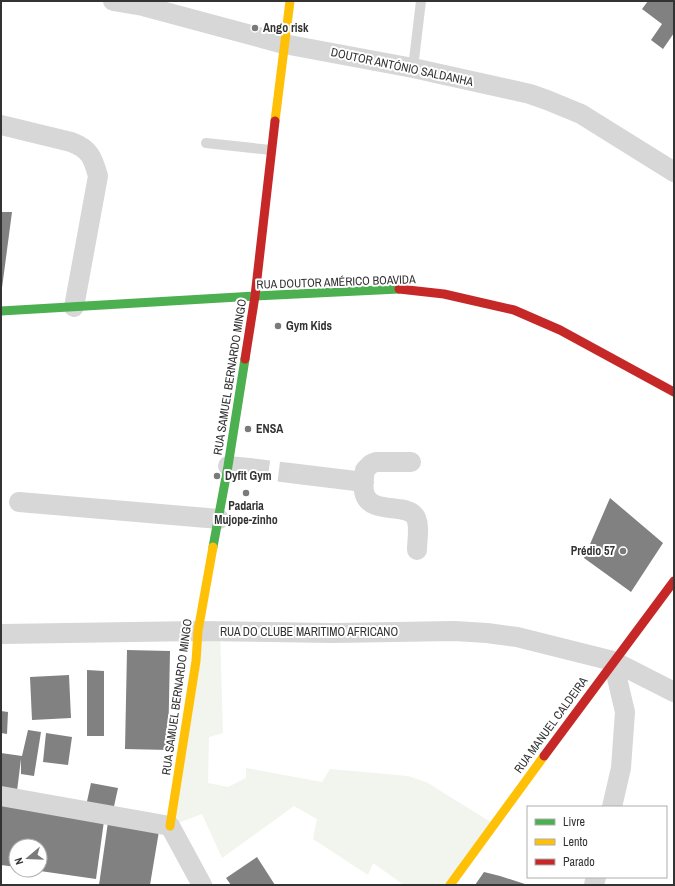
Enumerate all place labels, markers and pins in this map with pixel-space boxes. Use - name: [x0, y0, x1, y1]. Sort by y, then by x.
- place label: Ango risk: [263, 20, 309, 36]
- marker: Ango risk: [250, 23, 260, 33]
- place label: Gym Kids: [286, 318, 332, 334]
- marker: Gym Kids: [273, 321, 283, 331]
- place label: ENSA: [256, 421, 284, 437]
- marker: ENSA: [243, 424, 253, 434]
- place label: Dyfit Gym: [225, 468, 272, 484]
- marker: Dyfit Gym: [212, 471, 222, 481]
- marker: Padaria Mujope-zinho: [241, 488, 251, 498]
- place label: Padaria Mujope-zinho: [214, 498, 278, 528]
- place label: Prédio 57: [571, 543, 616, 559]
- marker: Prédio 57: [618, 546, 628, 556]

